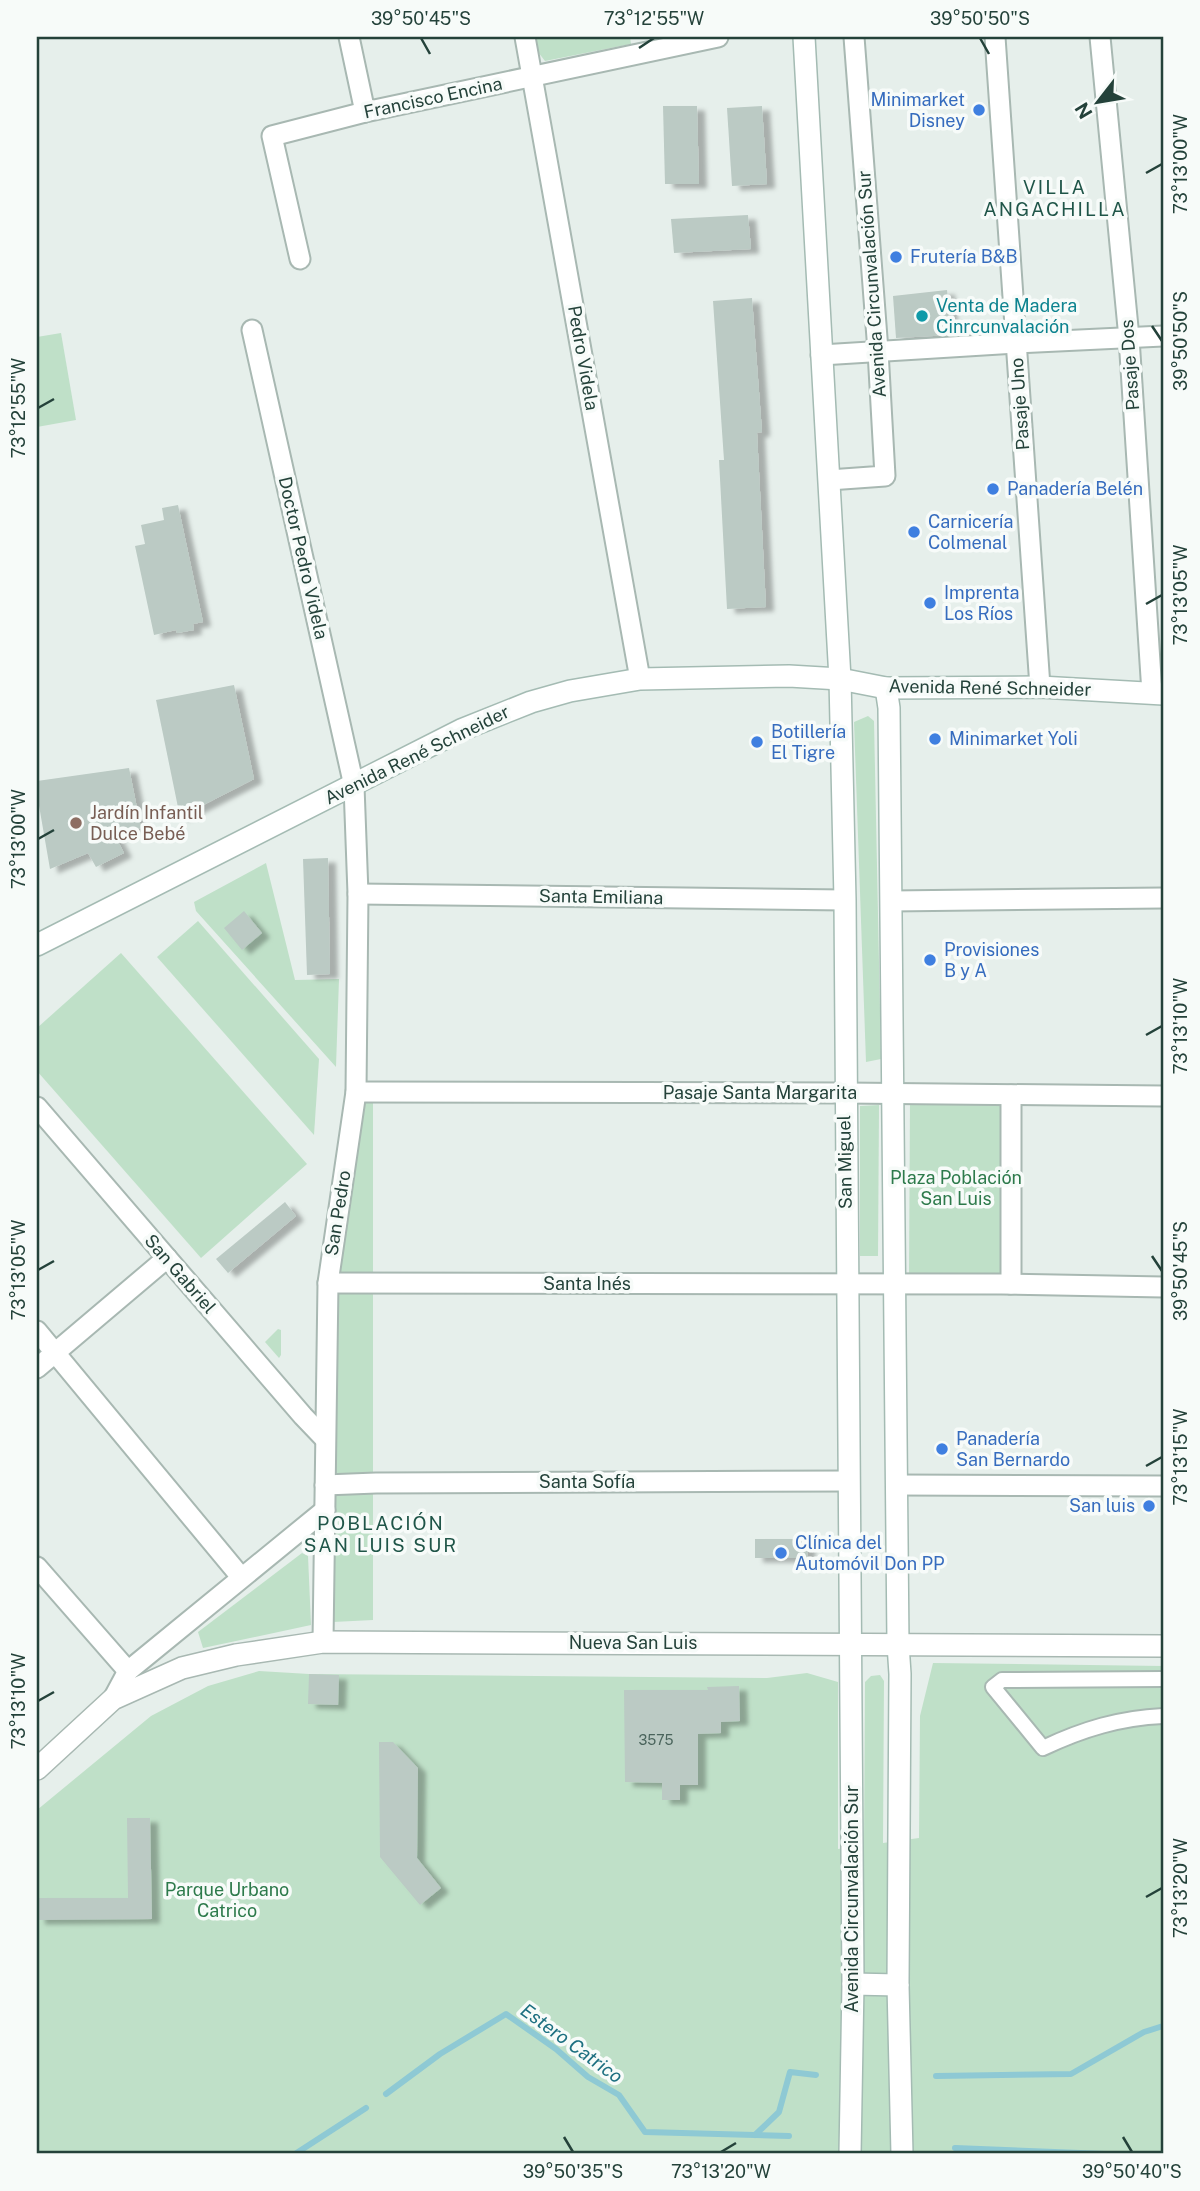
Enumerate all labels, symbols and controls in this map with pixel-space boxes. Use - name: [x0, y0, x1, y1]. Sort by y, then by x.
- text: 39°50'45"S: [371, 8, 471, 29]
- text: 73°12'55"W: [604, 8, 704, 29]
- text: 39°50'50"S: [930, 8, 1030, 29]
- north arrow: [1064, 66, 1134, 136]
- street label: Francisco Encina: [362, 73, 504, 122]
- place label: Minimarket Disney: [871, 89, 965, 131]
- text: N: [1070, 99, 1097, 123]
- marker: Minimarket Disney: [971, 102, 987, 118]
- text: 73°13'00"W: [1170, 114, 1191, 214]
- street label: Avenida Circunvalación Sur: [853, 170, 890, 398]
- district label: VILLA ANGACHILLA: [983, 176, 1127, 220]
- place label: Frutería B&B: [910, 246, 1018, 267]
- marker: Frutería B&B: [888, 249, 904, 265]
- text: 39°50'50"S: [1170, 291, 1191, 391]
- place label: Venta de Madera Cinrcunvalación: [936, 295, 1077, 337]
- street label: Pedro Videla: [564, 304, 603, 412]
- marker: Venta de Madera Cinrcunvalación: [914, 308, 930, 324]
- street label: Pasaje Dos: [1116, 319, 1143, 411]
- street label: Pasaje Uno: [1006, 357, 1033, 451]
- text: 73°12'55"W: [8, 358, 29, 458]
- street label: Doctor Pedro Videla: [275, 474, 332, 641]
- place label: Panadería Belén: [1007, 478, 1143, 499]
- marker: Panadería Belén: [985, 481, 1001, 497]
- place label: Carnicería Colmenal: [928, 511, 1013, 553]
- marker: Carnicería Colmenal: [906, 524, 922, 540]
- text: 73°13'05"W: [1170, 545, 1191, 645]
- place label: Imprenta Los Ríos: [944, 582, 1019, 624]
- marker: Imprenta Los Ríos: [922, 595, 938, 611]
- street label: Avenida René Schneider: [888, 675, 1092, 700]
- street label: Avenida René Schneider: [321, 701, 512, 808]
- place label: Botillería El Tigre: [771, 721, 846, 763]
- place label: Minimarket Yoli: [949, 728, 1078, 749]
- marker: Minimarket Yoli: [927, 731, 943, 747]
- marker: Botillería El Tigre: [749, 734, 765, 750]
- text: 73°13'00"W: [8, 789, 29, 889]
- place label: Jardín Infantil Dulce Bebé: [90, 802, 203, 844]
- marker: Jardín Infantil Dulce Bebé: [68, 815, 84, 831]
- street label: Santa Emiliana: [539, 885, 663, 908]
- place label: Provisiones B y A: [944, 939, 1039, 981]
- marker: Provisiones B y A: [922, 952, 938, 968]
- text: 73°13'10"W: [1170, 978, 1191, 1074]
- street label: Pasaje Santa Margarita: [663, 1082, 857, 1103]
- street label: San Miguel: [833, 1115, 856, 1209]
- park label: Plaza Población San Luis: [890, 1167, 1022, 1209]
- street label: San Pedro: [320, 1169, 355, 1257]
- text: 73°13'05"W: [8, 1220, 29, 1320]
- text: 39°50'45"S: [1170, 1221, 1191, 1321]
- street label: San Gabriel: [140, 1230, 220, 1317]
- street label: Santa Inés: [543, 1273, 631, 1294]
- text: 73°13'15"W: [1170, 1409, 1191, 1505]
- place label: Panadería San Bernardo: [956, 1428, 1070, 1470]
- marker: Panadería San Bernardo: [934, 1441, 950, 1457]
- street label: Santa Sofía: [539, 1471, 635, 1492]
- place label: San luis: [1069, 1495, 1135, 1516]
- marker: San luis: [1141, 1498, 1157, 1514]
- district label: POBLACIÓN SAN LUIS SUR: [304, 1512, 458, 1556]
- place label: Clínica del Automóvil Don PP: [795, 1532, 944, 1574]
- marker: Clínica del Automóvil Don PP: [773, 1545, 789, 1561]
- street label: Nueva San Luis: [569, 1632, 697, 1653]
- text: 73°13'10"W: [8, 1653, 29, 1749]
- house number: 3575: [638, 1732, 674, 1748]
- street label: Avenida Circunvalación Sur: [841, 1785, 862, 2013]
- text: 73°13'20"W: [1170, 1838, 1191, 1938]
- park label: Parque Urbano Catrico: [165, 1879, 289, 1921]
- water label: Estero Catrico: [517, 1999, 627, 2087]
- text: 39°50'35"S: [523, 2161, 623, 2182]
- text: 73°13'20"W: [671, 2161, 771, 2182]
- text: 39°50'40"S: [1082, 2161, 1182, 2182]

